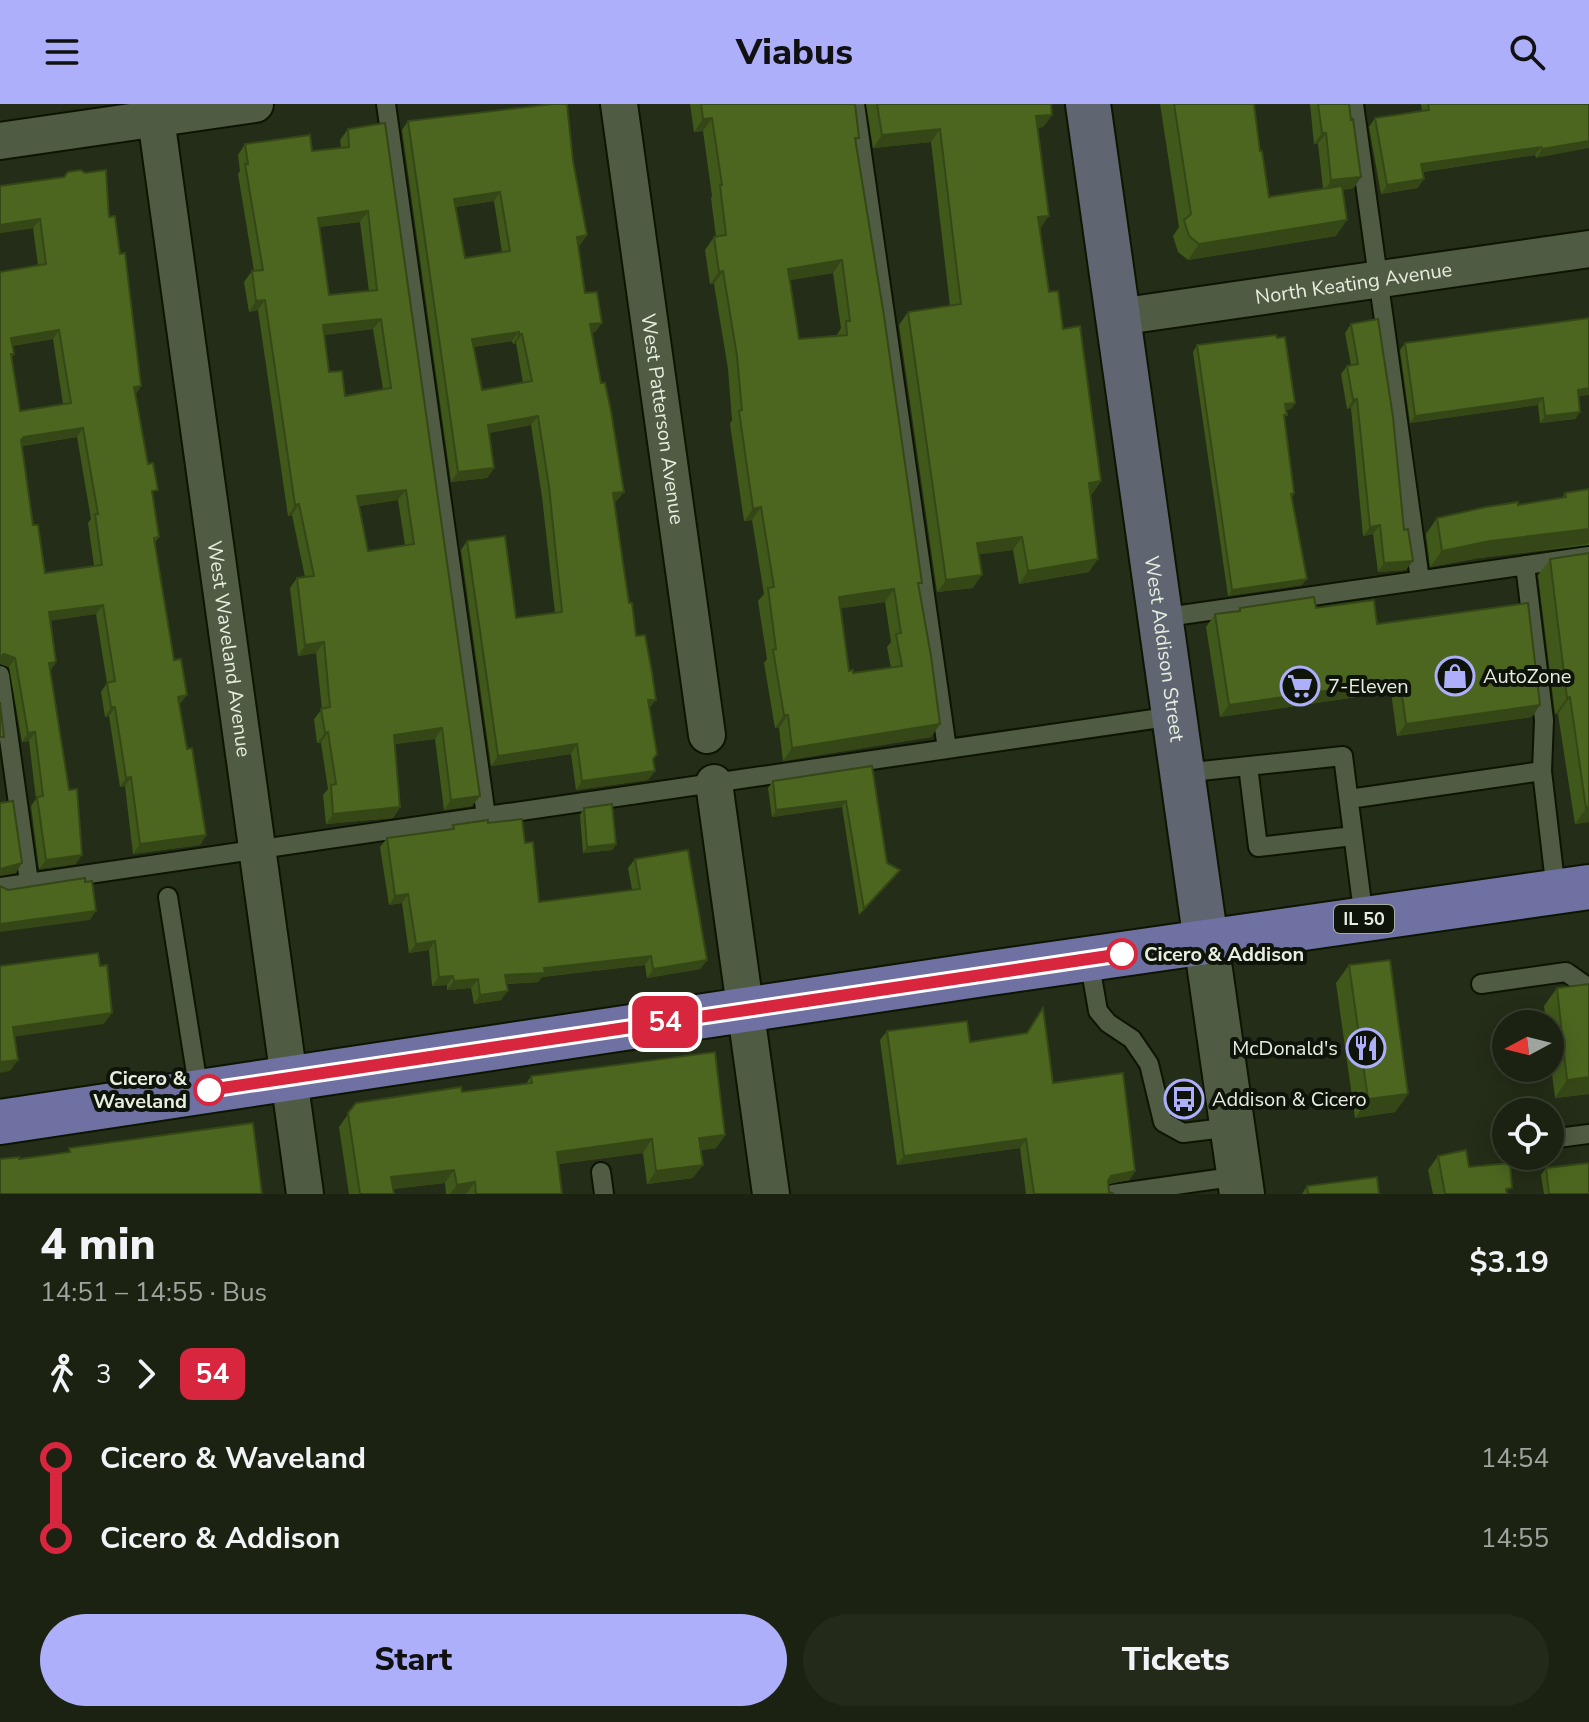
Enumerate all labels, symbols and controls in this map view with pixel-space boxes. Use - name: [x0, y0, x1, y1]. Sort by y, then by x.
- text: Viabus: [736, 28, 853, 77]
- icon: menu: [40, 30, 84, 74]
- icon: search: [1505, 30, 1549, 74]
- street label: North Keating Avenue: [1253, 256, 1454, 311]
- street label: West Patterson Avenue: [634, 312, 690, 526]
- street label: West Waveland Avenue: [201, 539, 257, 759]
- street label: West Addison Street: [1138, 554, 1191, 744]
- shop icon: AutoZone: [1434, 655, 1476, 697]
- place label: AutoZone: [1483, 663, 1571, 690]
- supermarket icon: 7-Eleven: [1279, 665, 1321, 707]
- place label: 7-Eleven: [1328, 673, 1409, 700]
- road number: IL 50: [1334, 905, 1394, 933]
- marker: Cicero & Addison: [1107, 939, 1137, 969]
- place label: Cicero & Addison: [1144, 941, 1304, 968]
- line badge: 54: [629, 996, 701, 1048]
- text: 54: [648, 1003, 682, 1041]
- north arrow: [1492, 1010, 1564, 1082]
- map controls: [1492, 1010, 1564, 1170]
- restaurant icon: McDonald's: [1345, 1027, 1387, 1069]
- place label: McDonald's: [1232, 1035, 1338, 1062]
- place label: Cicero & Waveland: [93, 1065, 187, 1115]
- marker: Cicero & Waveland: [194, 1075, 224, 1105]
- bus stop icon: Addison & Cicero: [1163, 1078, 1205, 1120]
- place label: Addison & Cicero: [1212, 1086, 1367, 1113]
- button: locate: [1492, 1098, 1564, 1170]
- text: 4 min: [40, 1215, 156, 1275]
- text: $3.19: [1470, 1242, 1549, 1283]
- text: 14:51 – 14:55 · Bus: [40, 1275, 267, 1310]
- icon: walk: [40, 1352, 84, 1396]
- icon: forward: [124, 1352, 168, 1396]
- text: 54: [196, 1355, 229, 1393]
- text: 3: [96, 1357, 112, 1392]
- text: Cicero & Waveland: [100, 1438, 366, 1479]
- text: 14:54: [1481, 1441, 1549, 1476]
- text: Cicero & Addison: [100, 1518, 340, 1559]
- text: 14:55: [1481, 1521, 1549, 1556]
- button: Start: [40, 1614, 787, 1706]
- button: Tickets: [803, 1614, 1549, 1706]

